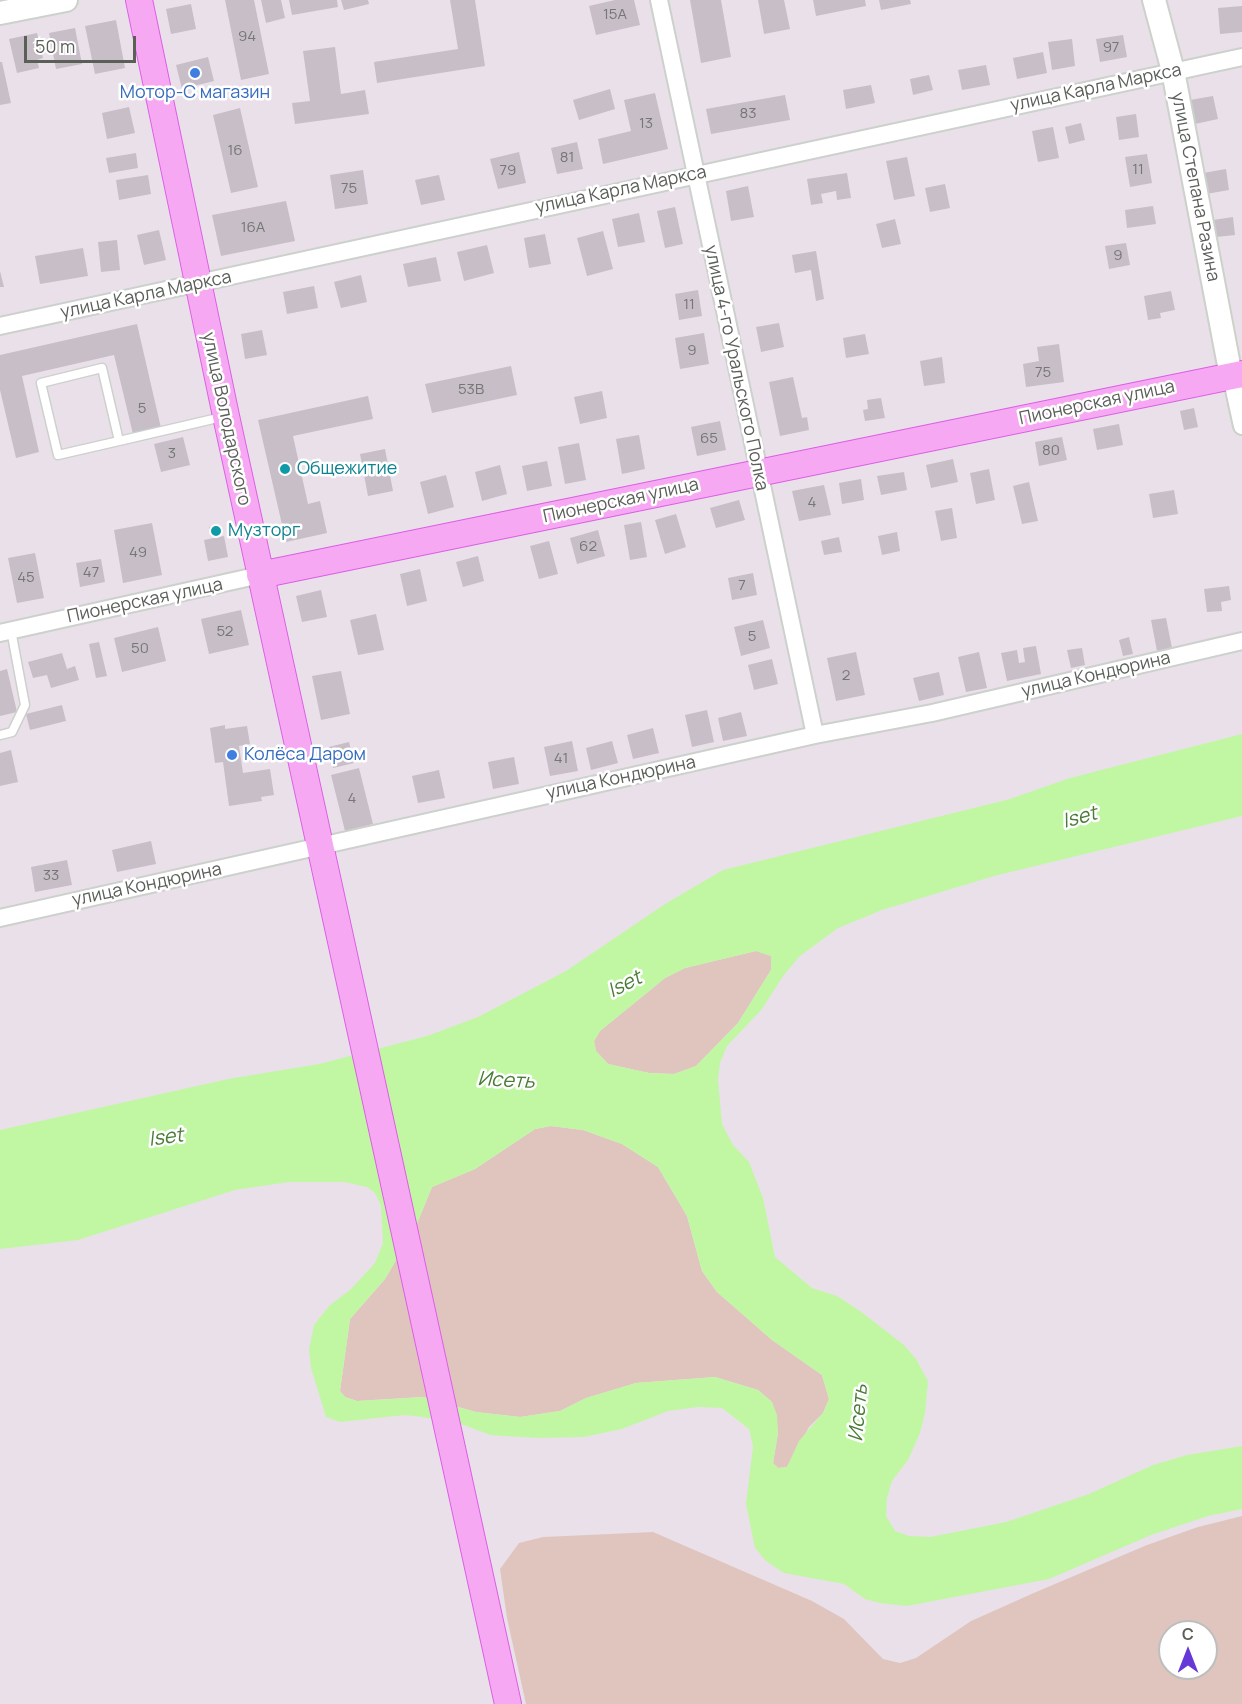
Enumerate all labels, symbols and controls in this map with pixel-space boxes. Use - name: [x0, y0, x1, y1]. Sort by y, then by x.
- house number: 15А: [603, 6, 627, 24]
- scale bar: [27, 24, 140, 62]
- house number: 94: [238, 28, 256, 46]
- text: 50 m: [35, 34, 75, 58]
- house number: 97: [1103, 39, 1119, 57]
- street label: улица Карла Маркса: [1009, 59, 1183, 117]
- marker: Мотор-С магазин: [188, 66, 202, 80]
- place label: Мотор-С магазин: [120, 82, 270, 104]
- street label: улица Степана Разина: [1166, 91, 1224, 283]
- house number: 83: [739, 105, 757, 123]
- house number: 13: [639, 115, 653, 133]
- house number: 16: [227, 142, 243, 160]
- house number: 81: [560, 149, 574, 167]
- street label: улица Карла Маркса: [534, 161, 708, 219]
- house number: 11: [1132, 161, 1144, 179]
- house number: 79: [500, 162, 516, 180]
- house number: 75: [341, 180, 357, 198]
- house number: 16А: [241, 219, 265, 237]
- street label: улица 4-го Уральского Полка: [699, 243, 773, 493]
- house number: 9: [1113, 247, 1123, 265]
- street label: улица Карла Маркса: [59, 266, 233, 324]
- house number: 11: [683, 296, 695, 314]
- street label: улица Володарского: [197, 330, 255, 508]
- house number: 9: [687, 342, 697, 360]
- house number: 75: [1035, 364, 1051, 382]
- street label: Пионерская улица: [1017, 376, 1177, 430]
- house number: 53В: [458, 381, 484, 399]
- house number: 5: [138, 400, 146, 418]
- house number: 65: [700, 430, 718, 448]
- house number: 80: [1042, 442, 1060, 460]
- house number: 3: [168, 445, 176, 463]
- place label: Общежитие: [297, 458, 397, 480]
- marker: Общежитие: [278, 462, 292, 476]
- street label: Пионерская улица: [541, 474, 701, 528]
- house number: 4: [808, 494, 816, 512]
- place label: Музторг: [228, 520, 300, 542]
- marker: Музторг: [209, 524, 223, 538]
- house number: 62: [579, 538, 597, 556]
- house number: 49: [129, 544, 147, 562]
- house number: 47: [83, 564, 99, 582]
- house number: 45: [17, 569, 35, 587]
- street label: Пионерская улица: [65, 574, 225, 628]
- house number: 7: [738, 577, 746, 595]
- house number: 52: [217, 623, 233, 641]
- house number: 5: [748, 628, 756, 646]
- house number: 50: [131, 640, 149, 658]
- street label: улица Кондюрина: [1019, 647, 1173, 703]
- house number: 2: [842, 667, 850, 685]
- place label: Колёса Даром: [244, 744, 366, 766]
- marker: Колёса Даром: [225, 748, 239, 762]
- house number: 41: [554, 750, 568, 768]
- street label: улица Кондюрина: [544, 752, 698, 804]
- house number: 4: [348, 790, 356, 808]
- water label: Iset: [1060, 802, 1100, 834]
- street label: улица Кондюрина: [70, 859, 224, 911]
- house number: 33: [43, 867, 59, 885]
- water label: Iset: [604, 966, 646, 1004]
- water label: Исеть: [477, 1068, 535, 1094]
- water label: Iset: [147, 1124, 185, 1152]
- water label: Исеть: [845, 1383, 873, 1443]
- north arrow: [1158, 1620, 1218, 1680]
- text: С: [1182, 1623, 1194, 1645]

